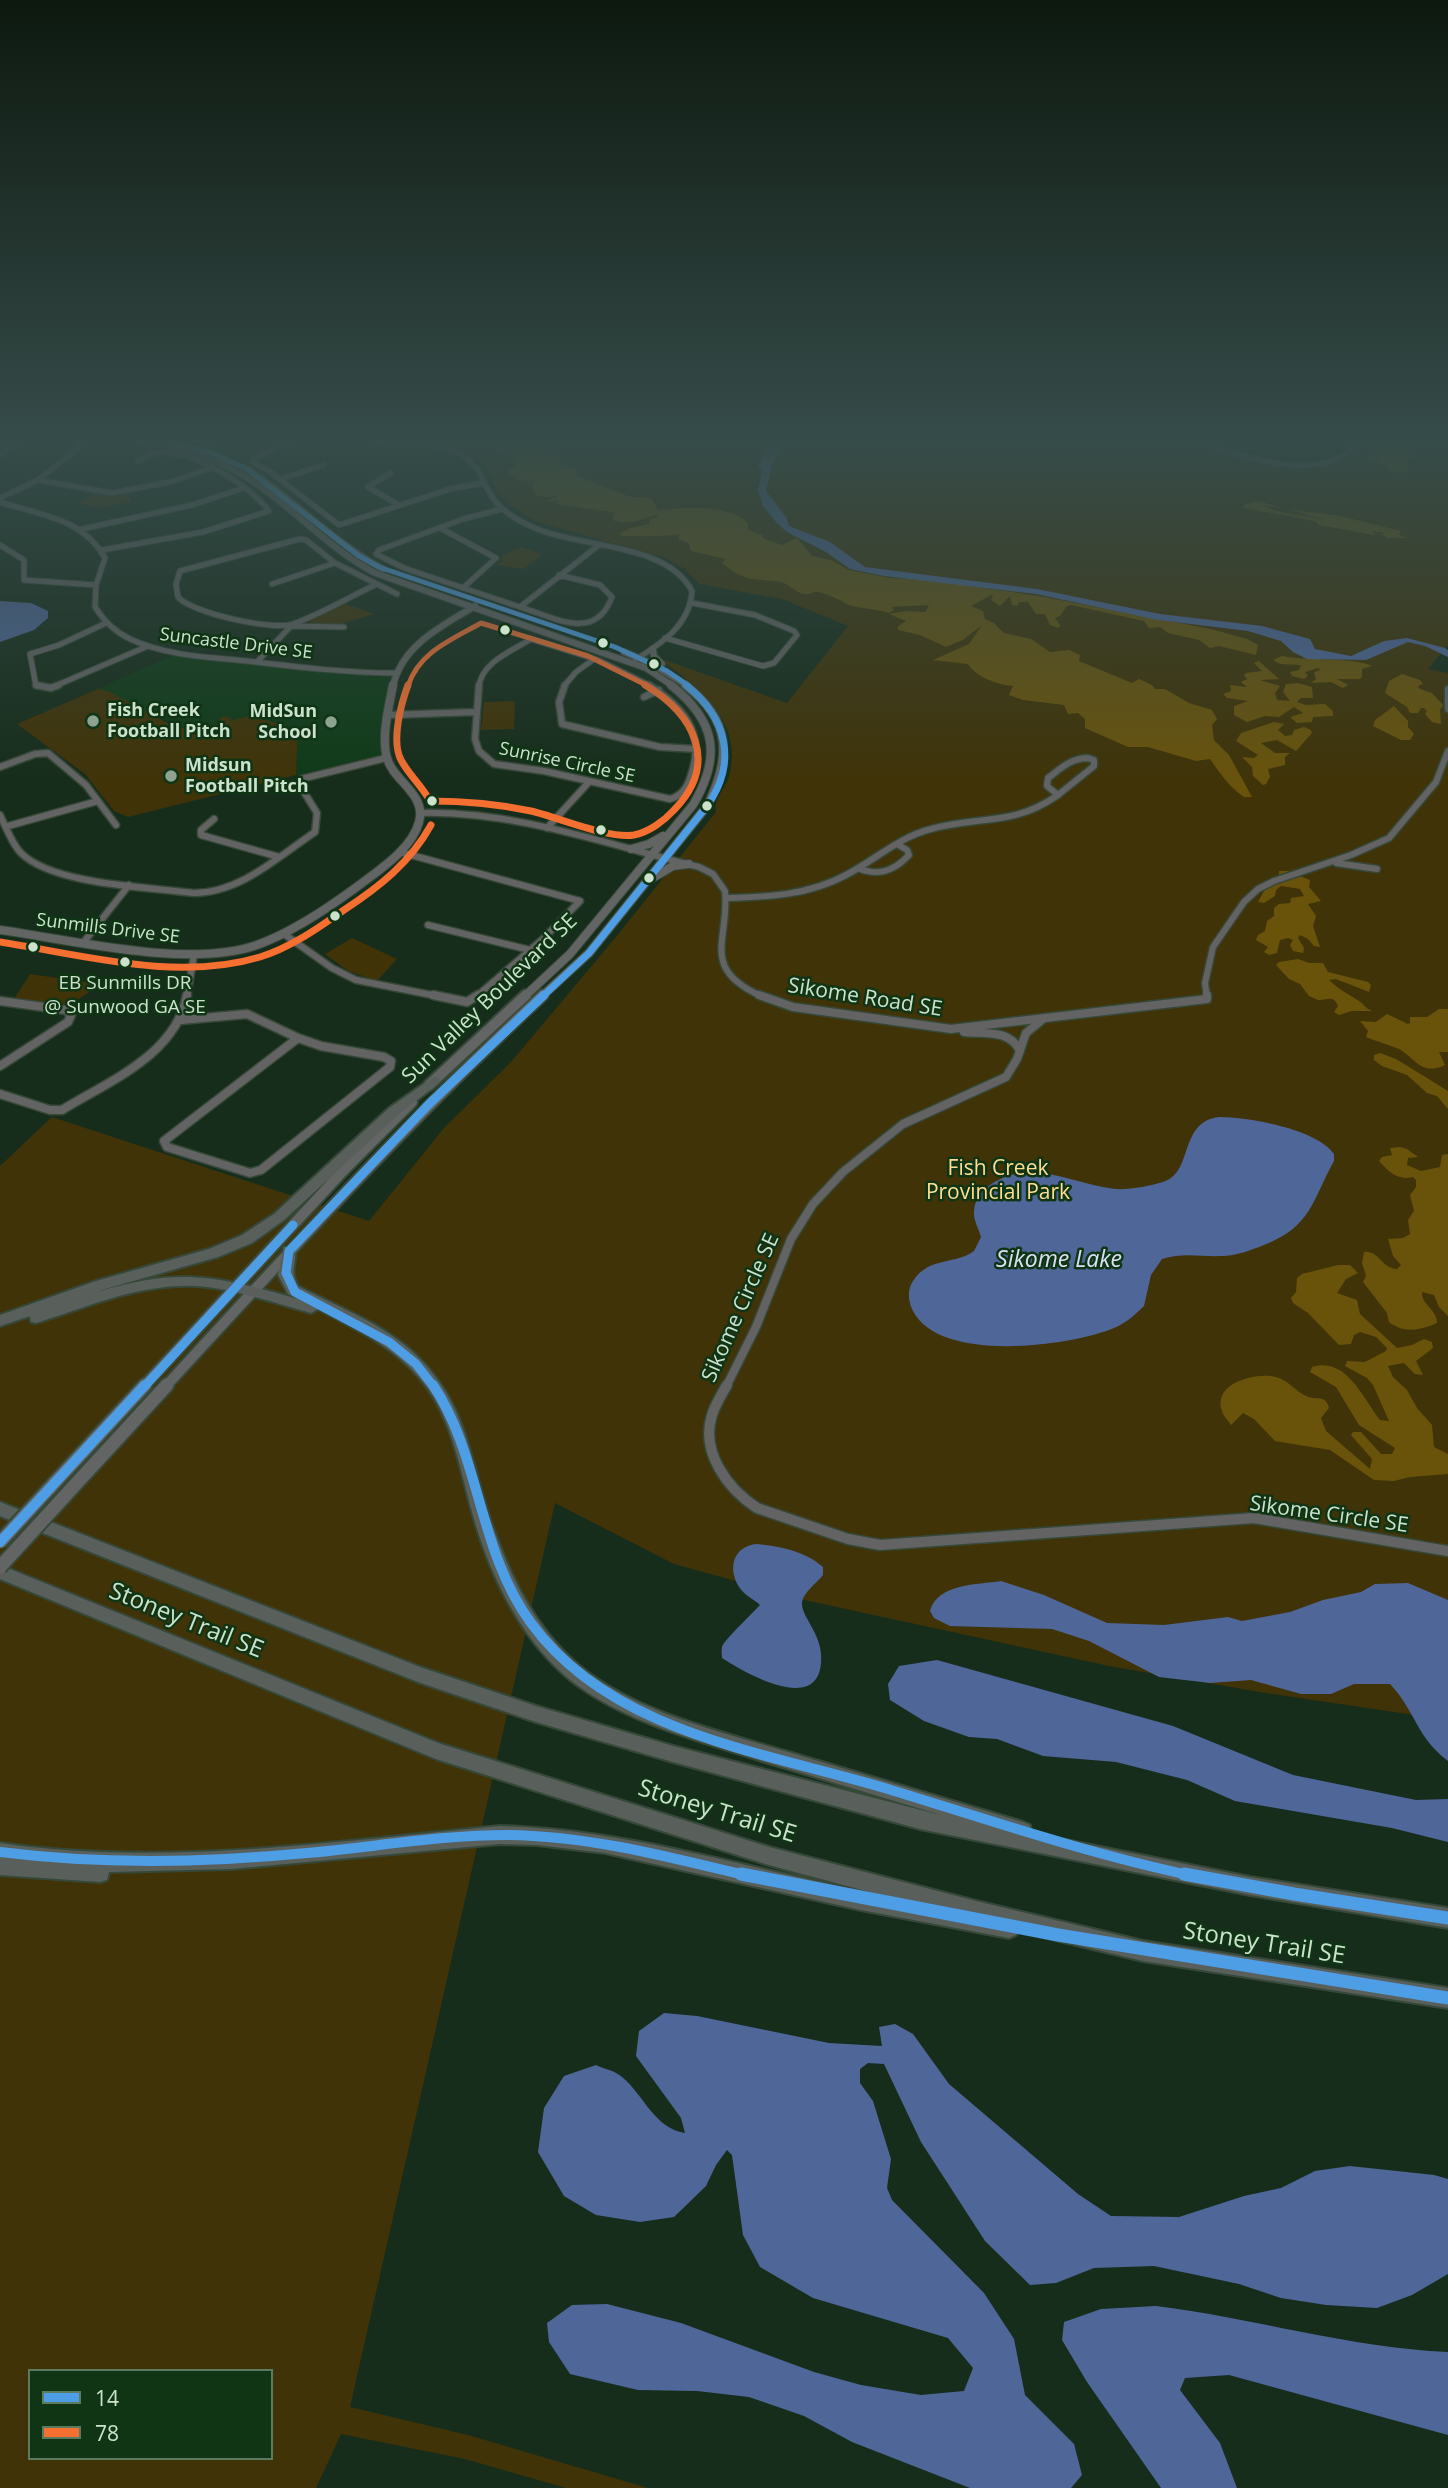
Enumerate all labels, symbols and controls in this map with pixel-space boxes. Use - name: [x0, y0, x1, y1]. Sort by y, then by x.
- unlabelled marker: [498, 623, 512, 637]
- street label: Suncastle Drive SE: [159, 624, 313, 664]
- unlabelled marker: [596, 636, 610, 650]
- unlabelled marker: [647, 657, 661, 671]
- place label: Fish Creek Football Pitch: [107, 700, 231, 742]
- place label: MidSun School: [250, 701, 317, 744]
- marker: Fish Creek Football Pitch: [85, 713, 101, 729]
- marker: MidSun School: [323, 714, 339, 730]
- street label: Sunrise Circle SE: [497, 738, 637, 788]
- place label: Midsun Football Pitch: [185, 755, 309, 798]
- marker: Midsun Football Pitch: [163, 768, 179, 784]
- unlabelled marker: [425, 794, 439, 808]
- unlabelled marker: [700, 799, 714, 813]
- unlabelled marker: [594, 823, 608, 837]
- unlabelled marker: [642, 871, 656, 885]
- street label: Sunmills Drive SE: [35, 909, 181, 949]
- unlabelled marker: [328, 909, 342, 923]
- street label: Sun Valley Boulevard SE: [397, 909, 583, 1089]
- unlabelled marker: [26, 940, 40, 954]
- marker: EB Sunmills DR @ Sunwood GA SE: [118, 955, 132, 969]
- place label: EB Sunmills DR @ Sunwood GA SE: [44, 973, 206, 1017]
- street label: Sikome Road SE: [786, 973, 944, 1023]
- park label: Fish Creek Provincial Park: [926, 1156, 1070, 1206]
- street label: Sikome Circle SE: [697, 1230, 785, 1386]
- water label: Sikome Lake: [996, 1246, 1122, 1274]
- street label: Sikome Circle SE: [1248, 1491, 1410, 1539]
- street label: Stoney Trail SE: [105, 1577, 267, 1665]
- street label: Stoney Trail SE: [634, 1774, 800, 1850]
- street label: Stoney Trail SE: [1181, 1917, 1347, 1971]
- legend: [28, 2369, 273, 2460]
- text: 14: [95, 2384, 119, 2412]
- text: 78: [95, 2419, 119, 2447]

